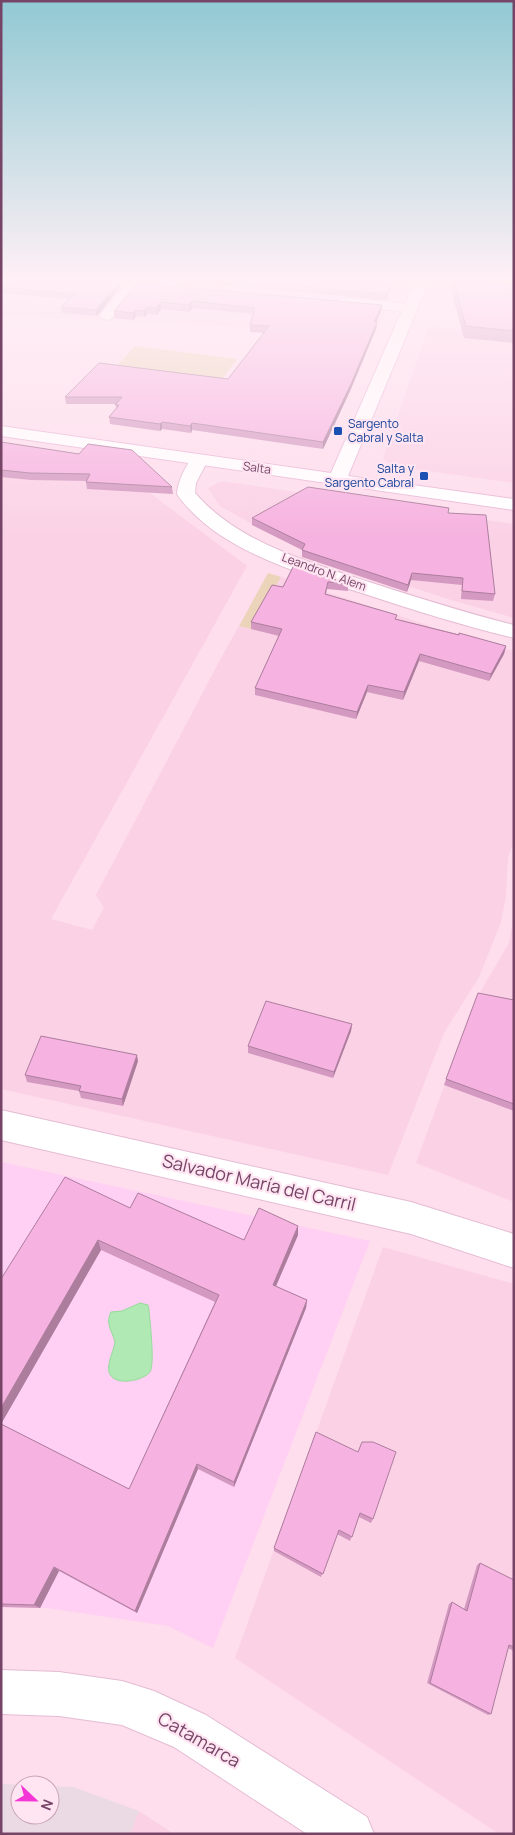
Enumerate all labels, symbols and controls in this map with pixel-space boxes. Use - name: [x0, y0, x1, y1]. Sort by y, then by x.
- place label: Sargento Cabral y Salta: [348, 415, 423, 446]
- marker: Sargento Cabral y Salta: [332, 425, 344, 437]
- street label: Salta: [242, 457, 272, 478]
- place label: Salta y Sargento Cabral: [325, 460, 415, 491]
- marker: Salta y Sargento Cabral: [418, 470, 430, 482]
- street label: Leandro N. Alem: [280, 548, 369, 595]
- street label: Salvador María del Carril: [160, 1148, 358, 1216]
- street label: Catamarca: [154, 1706, 245, 1772]
- north arrow: [10, 1775, 60, 1825]
- text: N: [37, 1797, 58, 1813]

